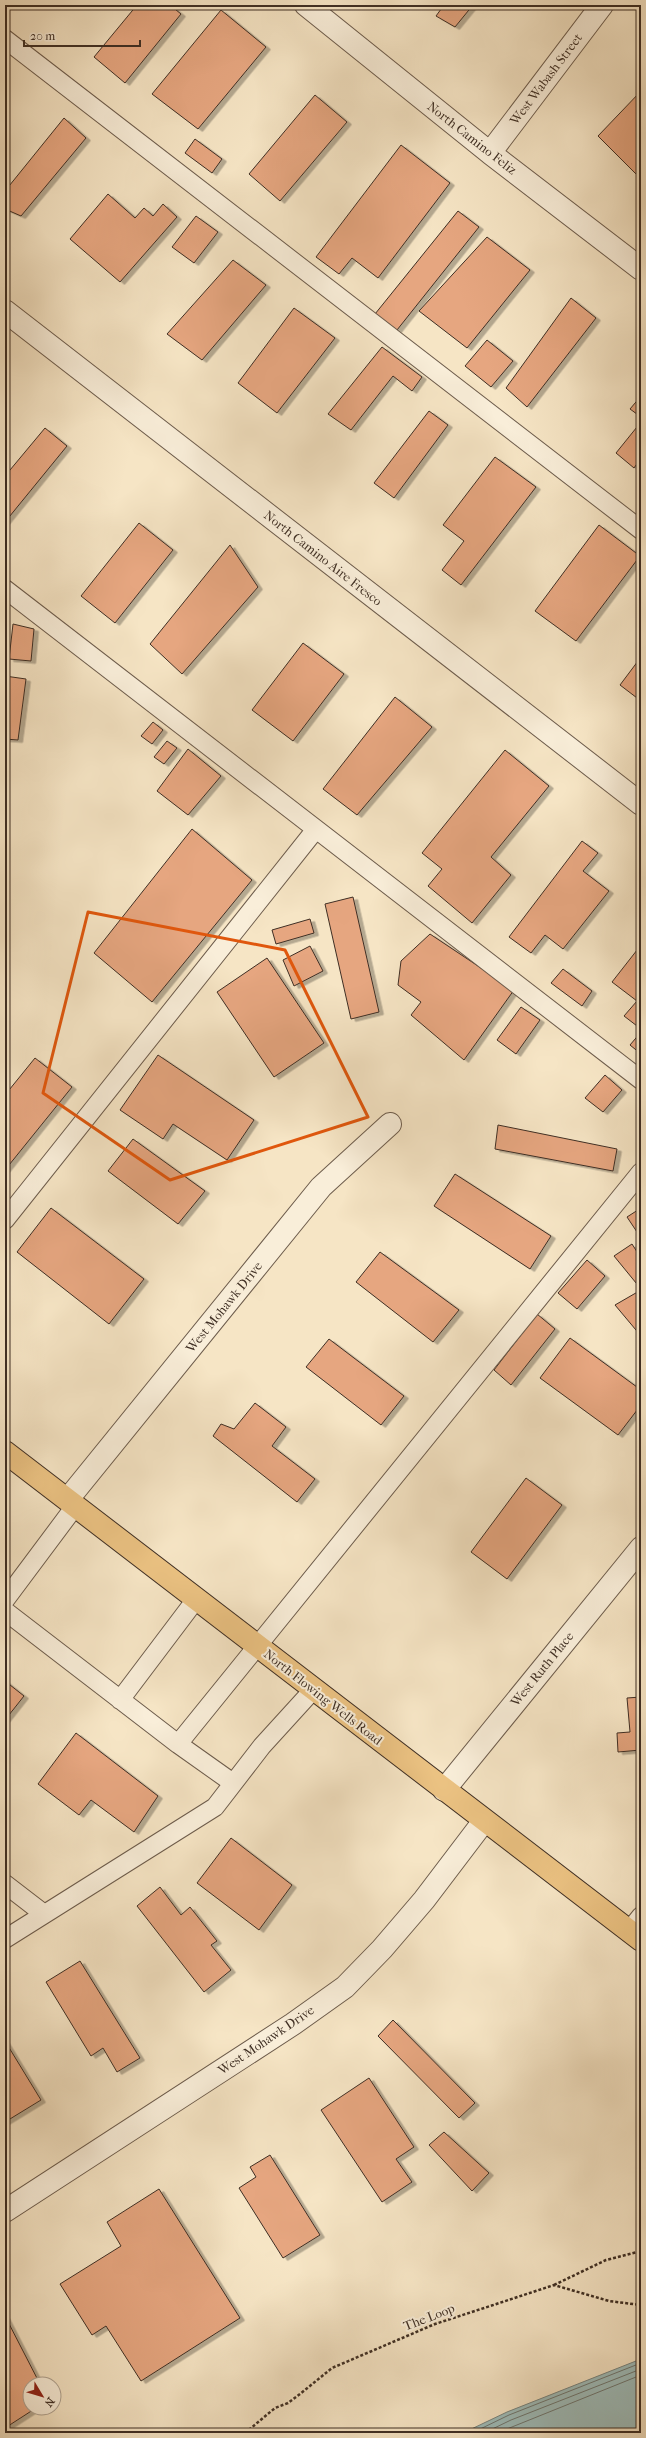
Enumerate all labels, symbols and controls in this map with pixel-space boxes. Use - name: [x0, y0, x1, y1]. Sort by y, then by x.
- scale bar: [24, 22, 140, 48]
- text: 20 m: [30, 29, 55, 43]
- street label: West Wabash Street: [506, 30, 585, 128]
- street label: North Camino Feliz: [424, 98, 520, 178]
- street label: North Camino Aire Fresco: [261, 507, 385, 609]
- street label: West Mohawk Drive: [182, 1258, 266, 1356]
- street label: West Ruth Place: [507, 1628, 577, 1710]
- street label: North Flowing Wells Road: [261, 1646, 386, 1748]
- street label: West Mohawk Drive: [214, 2002, 317, 2078]
- street label: The Loop: [401, 2300, 457, 2334]
- north arrow: [22, 2376, 62, 2416]
- text: N: [41, 2395, 57, 2410]

